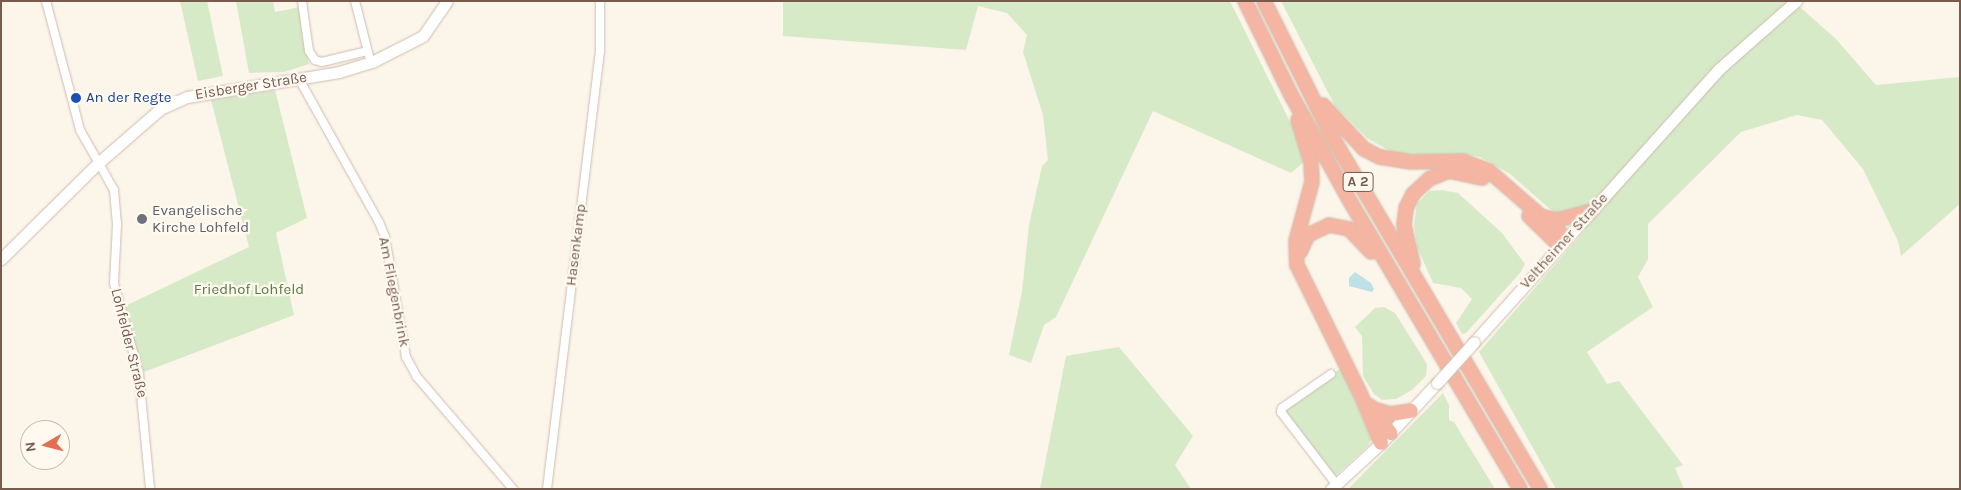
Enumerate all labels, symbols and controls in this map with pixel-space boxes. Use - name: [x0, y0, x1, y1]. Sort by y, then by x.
- street label: Eisberger Straße: [194, 68, 308, 104]
- place label: An der Regte: [86, 89, 172, 107]
- marker: An der Regte: [70, 92, 82, 104]
- road number: A 2: [1342, 170, 1374, 193]
- street label: Veltheimer Straße: [1516, 189, 1612, 293]
- place label: Evangelische Kirche Lohfeld: [152, 201, 249, 236]
- street label: Hasenkamp: [562, 203, 590, 287]
- marker: Evangelische Kirche Lohfeld: [136, 213, 148, 225]
- street label: Am Fliegenbrink: [374, 235, 414, 349]
- park label: Friedhof Lohfeld: [194, 281, 304, 299]
- street label: Lohfelder Straße: [107, 286, 151, 400]
- north arrow: [20, 420, 70, 470]
- text: N: [22, 441, 40, 453]

